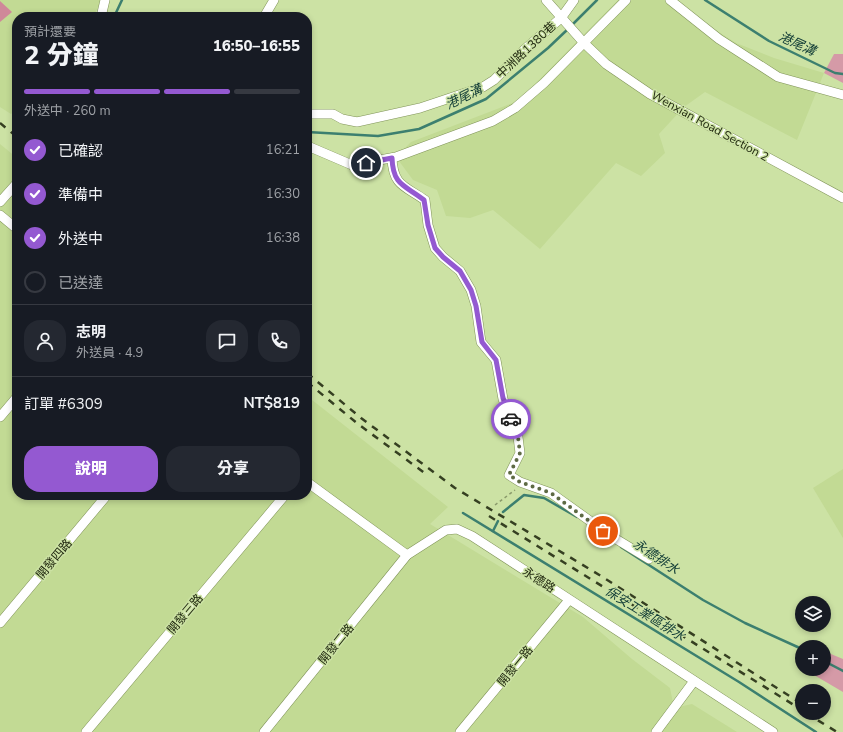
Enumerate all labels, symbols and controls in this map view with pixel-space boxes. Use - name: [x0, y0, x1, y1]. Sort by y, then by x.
- street label: 中洲路1380巷: [492, 18, 560, 82]
- text: 預計還要: [24, 23, 76, 41]
- water label: 港尾溝: [776, 28, 820, 61]
- text: 16:50–16:55: [213, 36, 300, 56]
- text: 2 分鐘: [24, 38, 99, 73]
- water label: 港尾溝: [443, 79, 487, 114]
- street label: Wenxian Road Section 2: [648, 87, 772, 165]
- text: 外送中 · 260 m: [24, 102, 111, 120]
- icon: check: [24, 139, 46, 161]
- text: 已確認: [58, 141, 103, 161]
- text: 16:21: [266, 141, 300, 159]
- pin: [349, 146, 383, 180]
- icon: home: [355, 152, 377, 174]
- icon: check: [24, 183, 46, 205]
- text: 準備中: [58, 185, 103, 205]
- text: 16:30: [266, 185, 300, 203]
- icon: check: [24, 227, 46, 249]
- text: 外送中: [58, 229, 103, 249]
- text: 16:38: [266, 229, 300, 247]
- text: 已送達: [58, 273, 103, 293]
- button: person: [24, 320, 66, 362]
- button: chat: [206, 320, 248, 362]
- button: phone: [258, 320, 300, 362]
- text: 志明: [76, 322, 106, 342]
- text: 外送員 · 4.9: [76, 344, 143, 362]
- text: NT$819: [243, 393, 300, 413]
- text: 訂單 #6309: [24, 394, 103, 414]
- courier: [491, 399, 531, 439]
- icon: car: [500, 408, 522, 430]
- button: 說明: [24, 446, 158, 492]
- button: 分享: [166, 446, 300, 492]
- pin: [586, 514, 620, 548]
- icon: bag: [592, 520, 614, 542]
- street label: 開發四路: [32, 535, 76, 583]
- water label: 永德排水: [629, 535, 683, 580]
- street label: 永德路: [520, 563, 558, 597]
- water label: 保安工業區排水: [602, 582, 689, 646]
- street label: 開發三路: [163, 590, 207, 638]
- map controls: [795, 596, 831, 720]
- button: layers: [795, 596, 831, 632]
- street label: 開發二路: [315, 620, 357, 668]
- button: +: [795, 640, 831, 676]
- street label: 開發一路: [494, 642, 536, 690]
- button: −: [795, 684, 831, 720]

